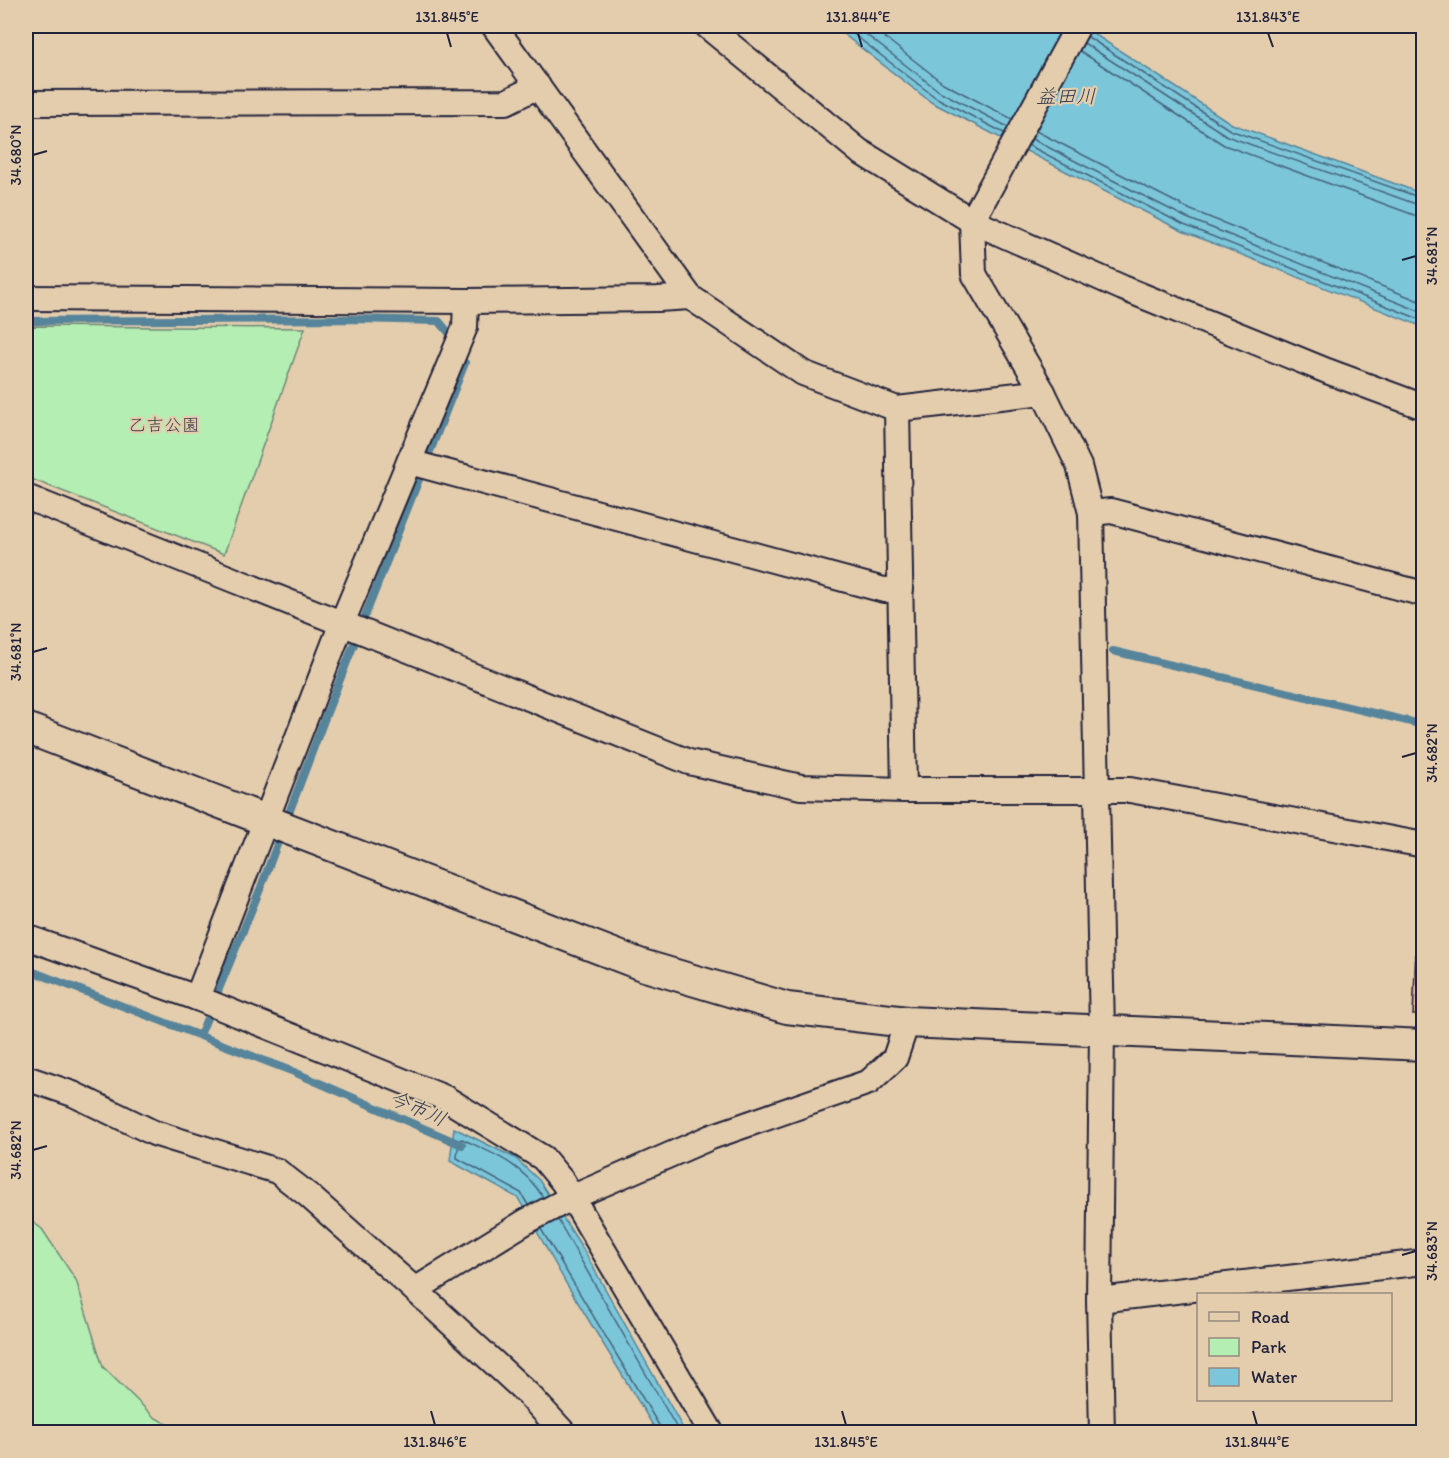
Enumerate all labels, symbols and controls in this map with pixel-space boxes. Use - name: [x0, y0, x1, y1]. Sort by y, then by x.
- text: 131.845°E: [415, 8, 479, 26]
- text: 131.844°E: [826, 8, 890, 26]
- text: 131.843°E: [1236, 8, 1300, 26]
- water label: 益田川: [1036, 84, 1096, 108]
- text: 34.680°N: [7, 125, 25, 185]
- text: 34.681°N: [1423, 227, 1441, 285]
- park label: 乙吉公園: [128, 414, 200, 436]
- text: 34.681°N: [7, 623, 25, 681]
- text: 34.682°N: [1423, 723, 1441, 783]
- water label: 今市川: [386, 1085, 450, 1131]
- text: 34.682°N: [7, 1120, 25, 1180]
- text: 34.683°N: [1423, 1221, 1441, 1281]
- legend: [1197, 1293, 1392, 1401]
- text: Road: [1251, 1306, 1290, 1328]
- text: Park: [1251, 1336, 1286, 1358]
- text: Water: [1251, 1366, 1297, 1388]
- text: 131.846°E: [403, 1433, 467, 1451]
- text: 131.845°E: [814, 1433, 878, 1451]
- text: 131.844°E: [1225, 1433, 1289, 1451]

